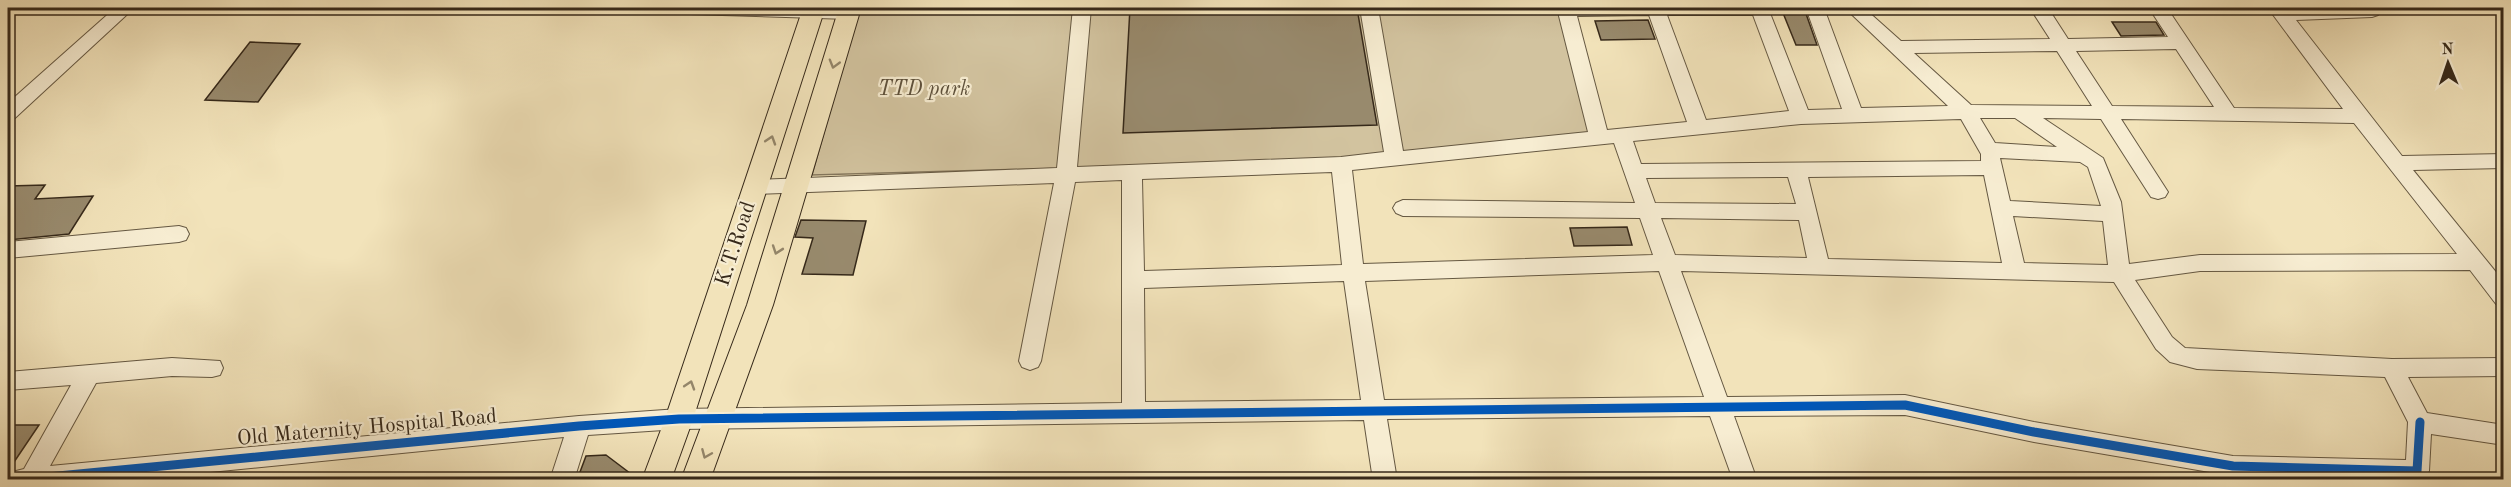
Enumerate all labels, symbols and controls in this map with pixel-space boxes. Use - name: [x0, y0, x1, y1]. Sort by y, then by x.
- north arrow: [2418, 33, 2478, 93]
- text: N: [2441, 42, 2455, 58]
- one-way arrow: [829, 58, 841, 69]
- park label: TTD park: [878, 79, 970, 100]
- one-way arrow: [763, 135, 776, 146]
- street label: K.T.Road: [712, 199, 760, 289]
- one-way arrow: [771, 244, 784, 255]
- one-way arrow: [683, 380, 695, 391]
- street label: Old Maternity Hospital Road: [236, 406, 498, 450]
- one-way arrow: [701, 448, 713, 459]

